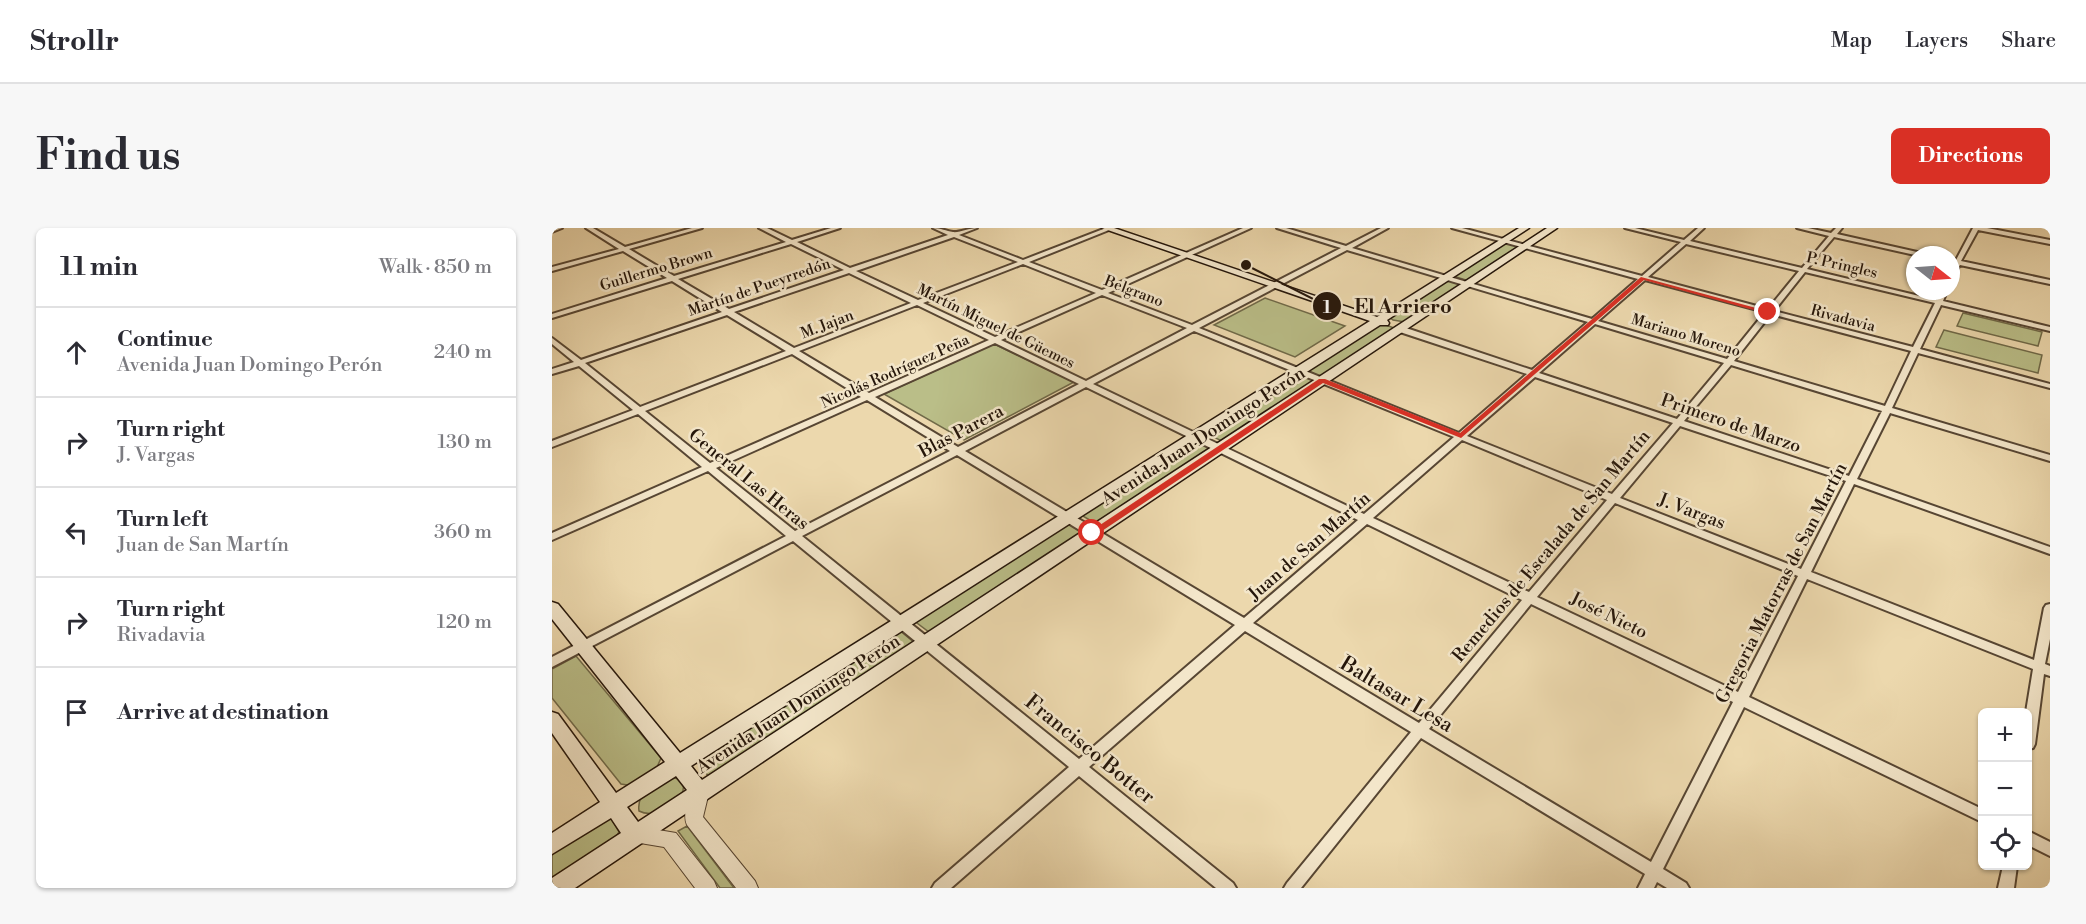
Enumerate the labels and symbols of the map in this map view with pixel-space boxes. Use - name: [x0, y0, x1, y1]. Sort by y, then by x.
- street label: Guillermo Brown: [598, 243, 715, 296]
- north arrow: [1906, 246, 1960, 300]
- street label: P. Pringles: [1804, 248, 1879, 283]
- street label: Martín de Pueyrredón: [685, 254, 833, 321]
- street label: Belgrano: [1101, 271, 1166, 311]
- street label: Martín Miguel de Güemes: [914, 280, 1078, 373]
- callout: El Arriero: [1312, 287, 1464, 325]
- text: El Arriero: [1354, 295, 1452, 320]
- text: 1: [1323, 296, 1332, 319]
- route end: [1754, 298, 1780, 324]
- street label: Rivadavia: [1808, 301, 1878, 336]
- street label: M. Jajan: [798, 306, 856, 343]
- street label: Mariano Moreno: [1629, 310, 1743, 361]
- street label: Nicolás Rodríguez Peña: [818, 330, 973, 413]
- street label: Avenida Juan Domingo Perón: [1096, 362, 1310, 512]
- street label: Primero de Marzo: [1658, 389, 1804, 458]
- street label: Blas Parera: [914, 399, 1008, 464]
- street label: General Las Heras: [684, 424, 814, 535]
- street label: Remedios de Escalada de San Martín: [1447, 425, 1656, 667]
- street label: Gregoria Matorras de San Martín: [1711, 459, 1853, 708]
- street label: Juan de San Martín: [1243, 487, 1375, 606]
- street label: J. Vargas: [1654, 488, 1729, 535]
- route start: [1078, 519, 1104, 545]
- street label: José Nieto: [1565, 586, 1651, 644]
- street label: Avenida Juan Domingo Perón: [691, 630, 905, 780]
- street label: Baltasar Lesa: [1334, 650, 1458, 739]
- street label: Francisco Botter: [1019, 689, 1160, 810]

